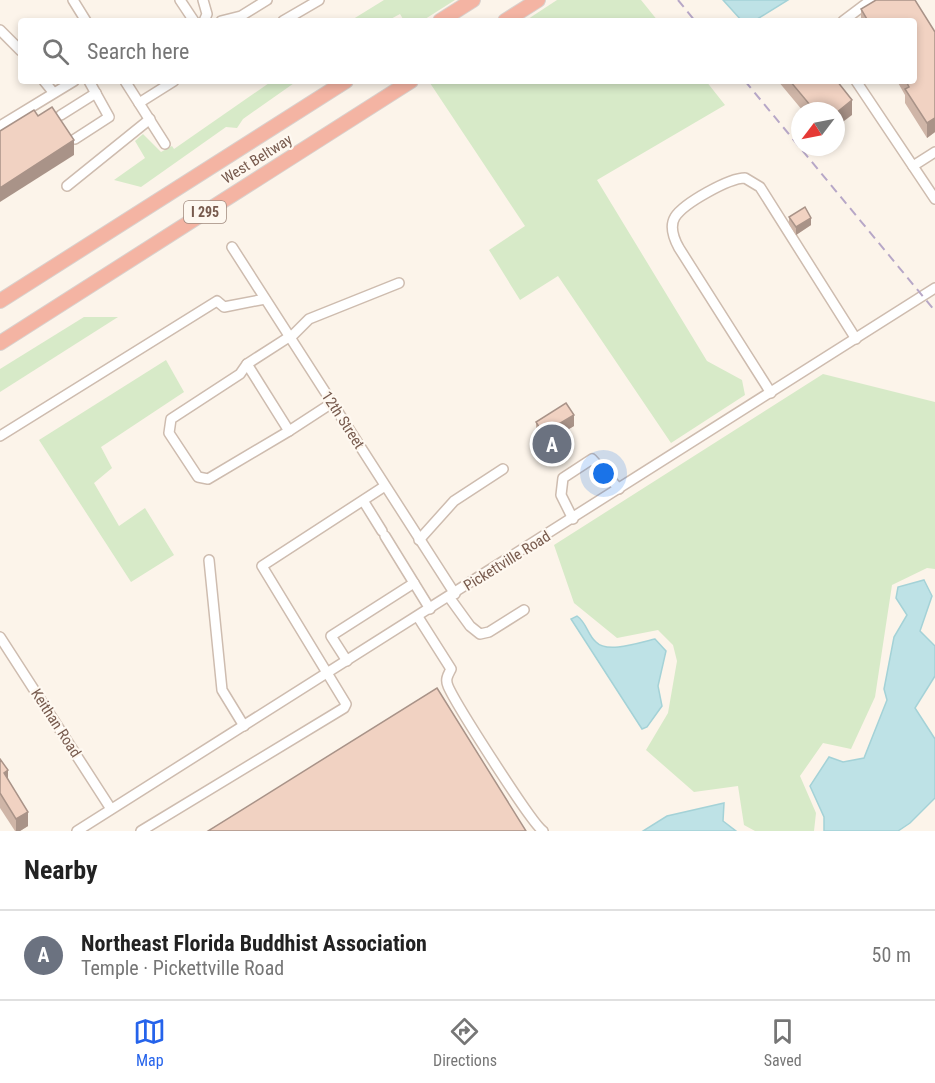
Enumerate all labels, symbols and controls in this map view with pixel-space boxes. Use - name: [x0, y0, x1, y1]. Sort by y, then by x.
- search box: [18, 18, 917, 84]
- icon: search: [39, 35, 72, 68]
- text: Search here: [87, 39, 189, 64]
- north arrow: [791, 102, 845, 156]
- street label: West Beltway: [219, 130, 295, 188]
- road number: I 295: [184, 201, 226, 223]
- street label: 12th Street: [318, 388, 368, 452]
- pin: A: [532, 422, 572, 466]
- your location: [589, 459, 618, 488]
- street label: Pickettville Road: [460, 527, 554, 595]
- street label: Keithan Road: [27, 685, 85, 761]
- text: Nearby: [24, 855, 98, 885]
- text: Northeast Florida Buddhist Association: [81, 931, 427, 956]
- text: A: [38, 943, 49, 967]
- text: 50 m: [872, 943, 911, 967]
- text: Temple · Pickettville Road: [81, 956, 284, 980]
- tab: Map: [133, 1015, 166, 1070]
- tab: Directions: [433, 1015, 497, 1070]
- tab: Saved: [764, 1015, 802, 1070]

